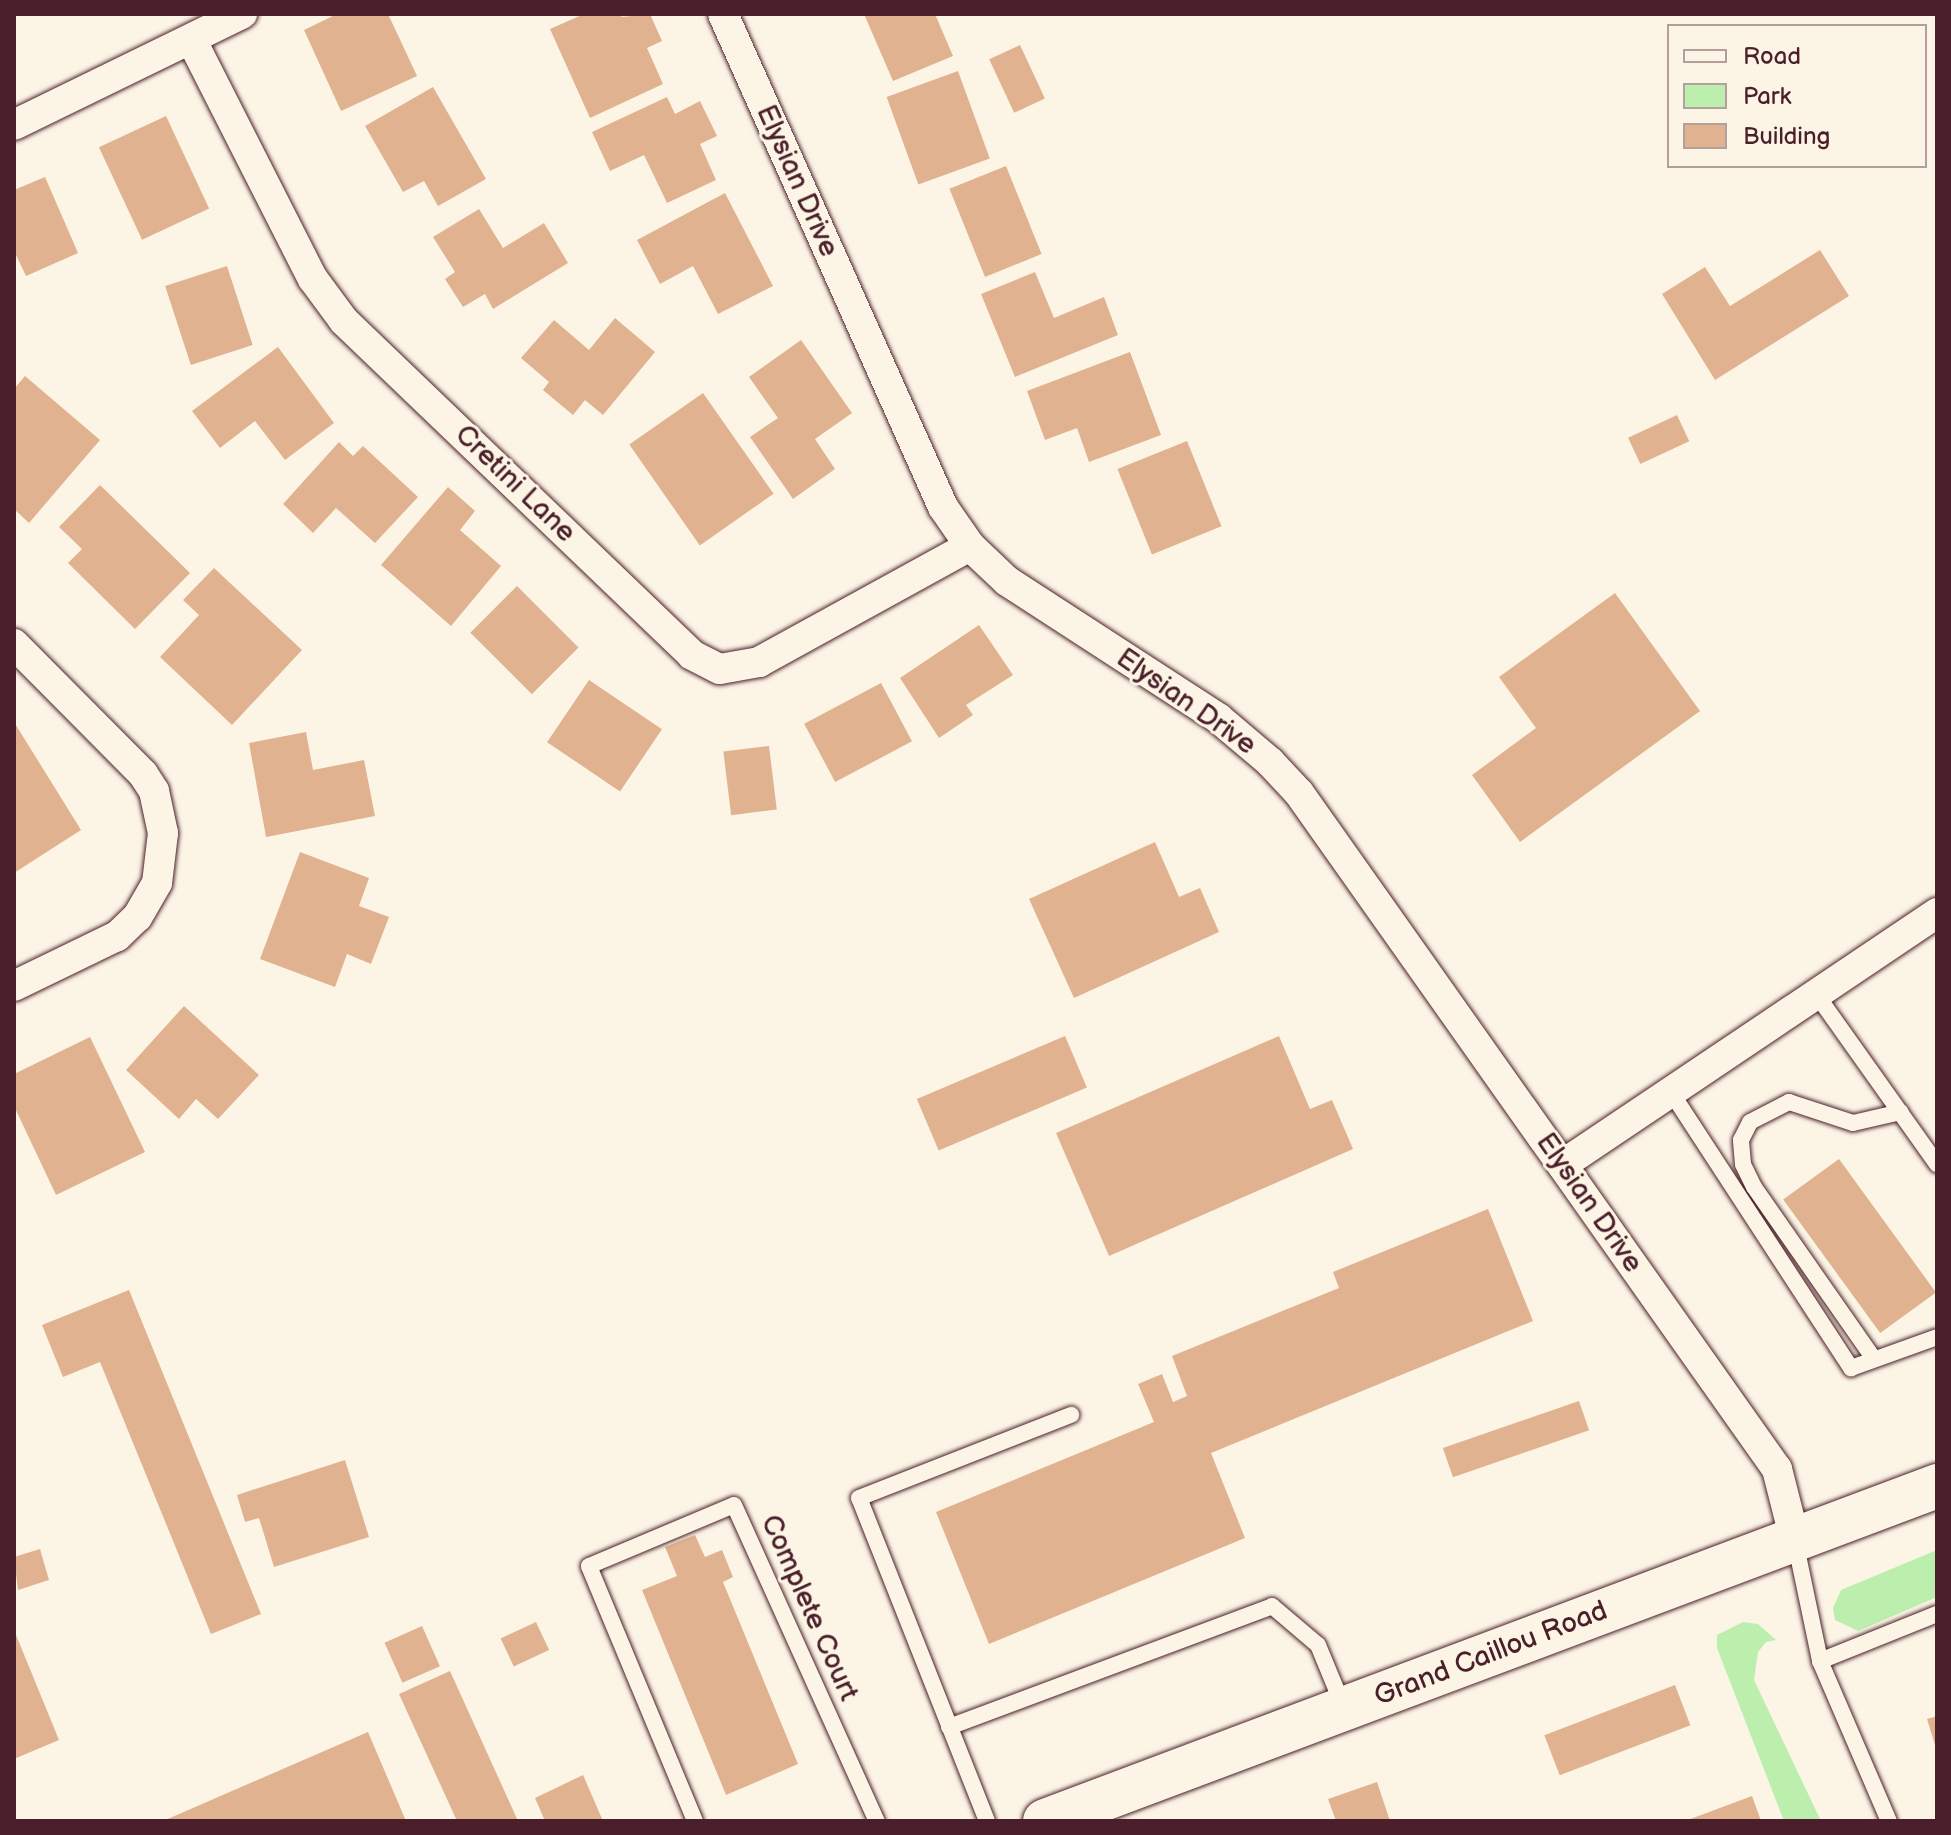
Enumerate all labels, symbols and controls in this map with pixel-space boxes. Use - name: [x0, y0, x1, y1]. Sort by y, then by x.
- legend: [1667, 24, 1927, 168]
- text: Road: [1743, 42, 1801, 71]
- text: Park: [1743, 82, 1791, 111]
- street label: Elysian Drive: [749, 100, 845, 262]
- text: Building: [1743, 122, 1830, 151]
- street label: Cretini Lane: [448, 418, 582, 550]
- street label: Elysian Drive: [1110, 642, 1262, 762]
- street label: Elysian Drive: [1529, 1127, 1649, 1279]
- street label: Complete Court: [753, 1510, 865, 1706]
- street label: Grand Caillou Road: [1370, 1594, 1612, 1714]

